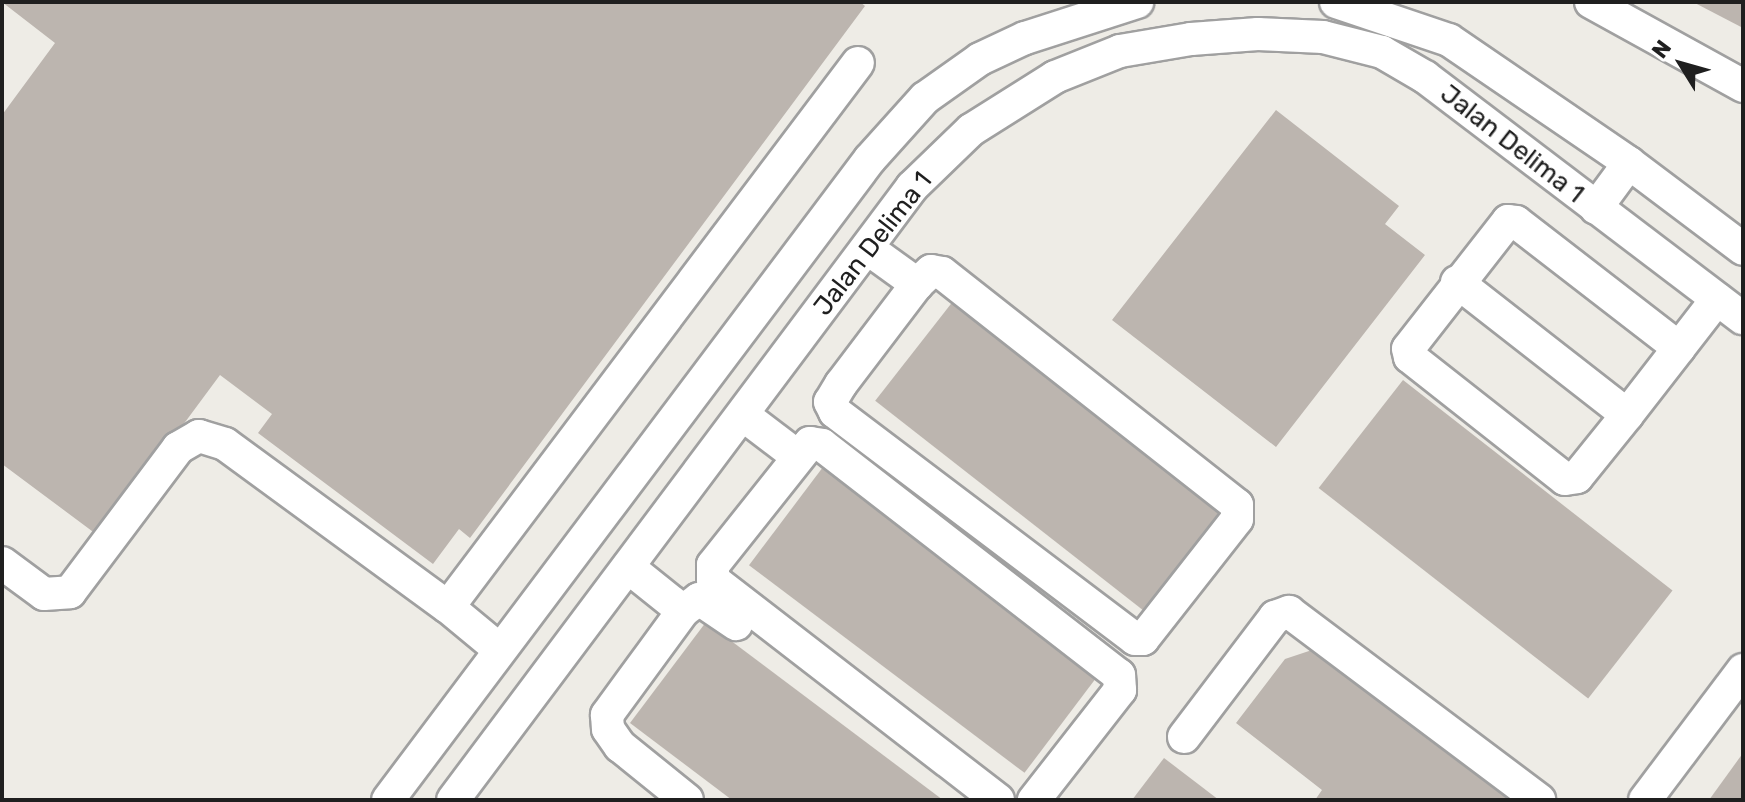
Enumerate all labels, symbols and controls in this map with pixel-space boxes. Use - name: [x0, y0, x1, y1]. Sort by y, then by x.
- north arrow: [1641, 24, 1721, 104]
- text: N: [1646, 35, 1677, 64]
- street label: Jalan Delima 1: [1434, 78, 1590, 210]
- street label: Jalan Delima 1: [807, 166, 939, 322]

